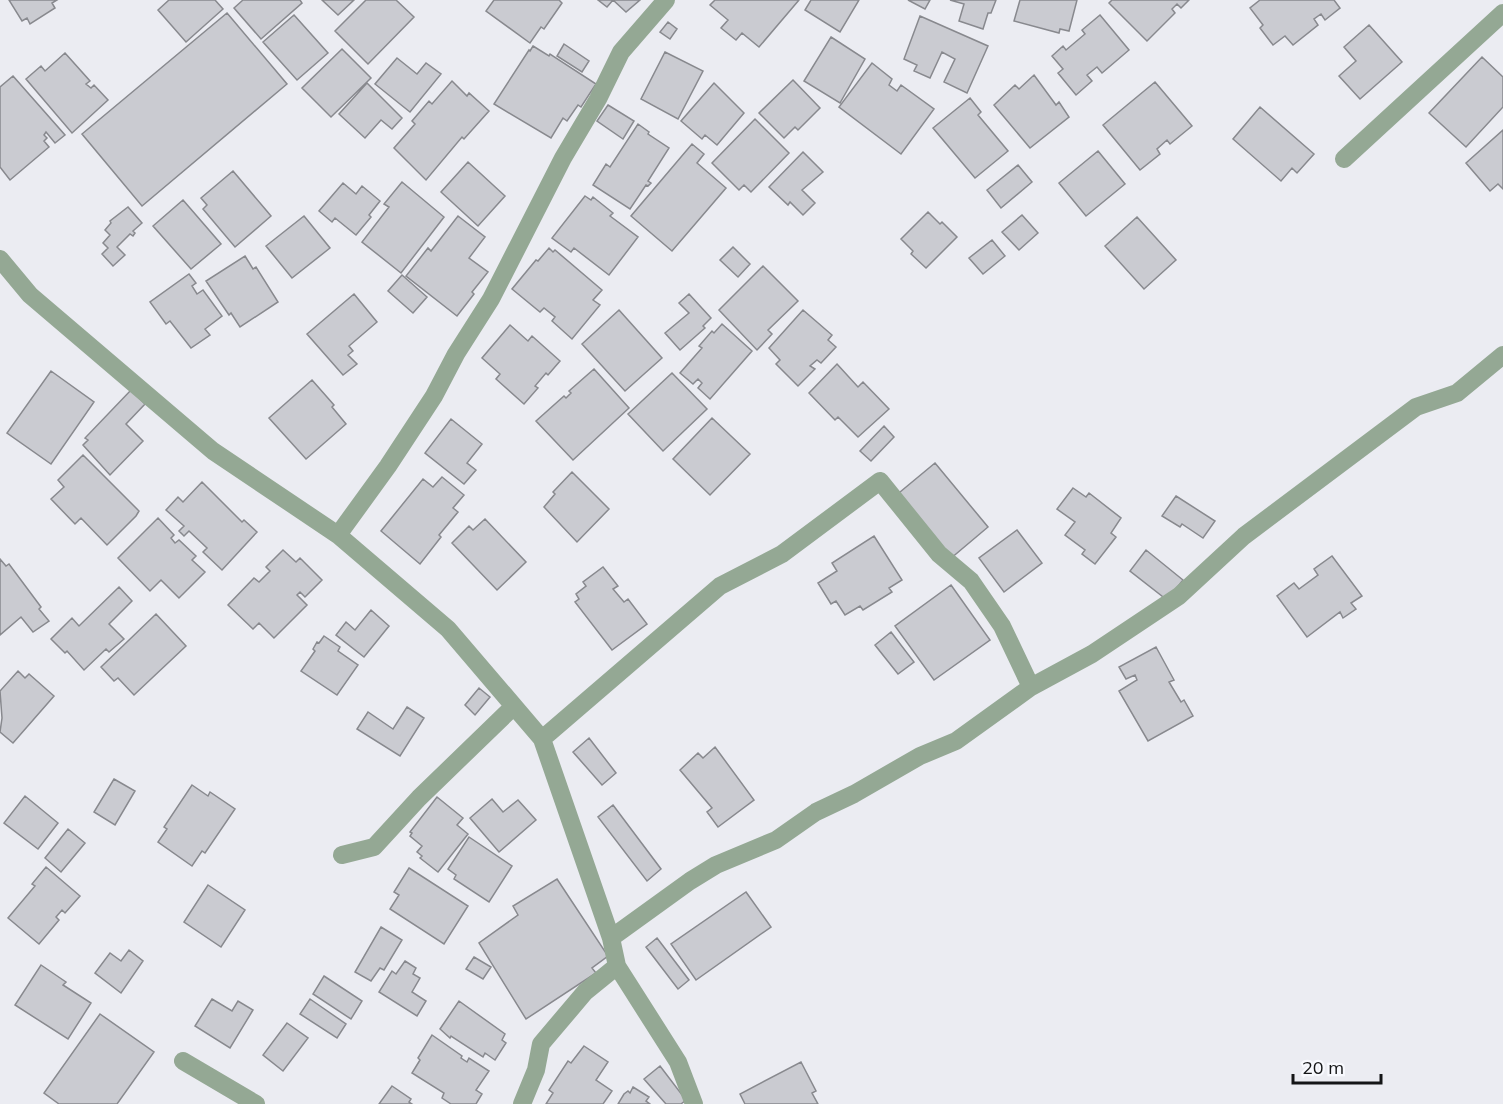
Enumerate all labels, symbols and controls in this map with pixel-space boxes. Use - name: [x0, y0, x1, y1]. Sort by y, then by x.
- scale bar: [1293, 1047, 1382, 1085]
- text: 20 m: [1302, 1056, 1344, 1079]

